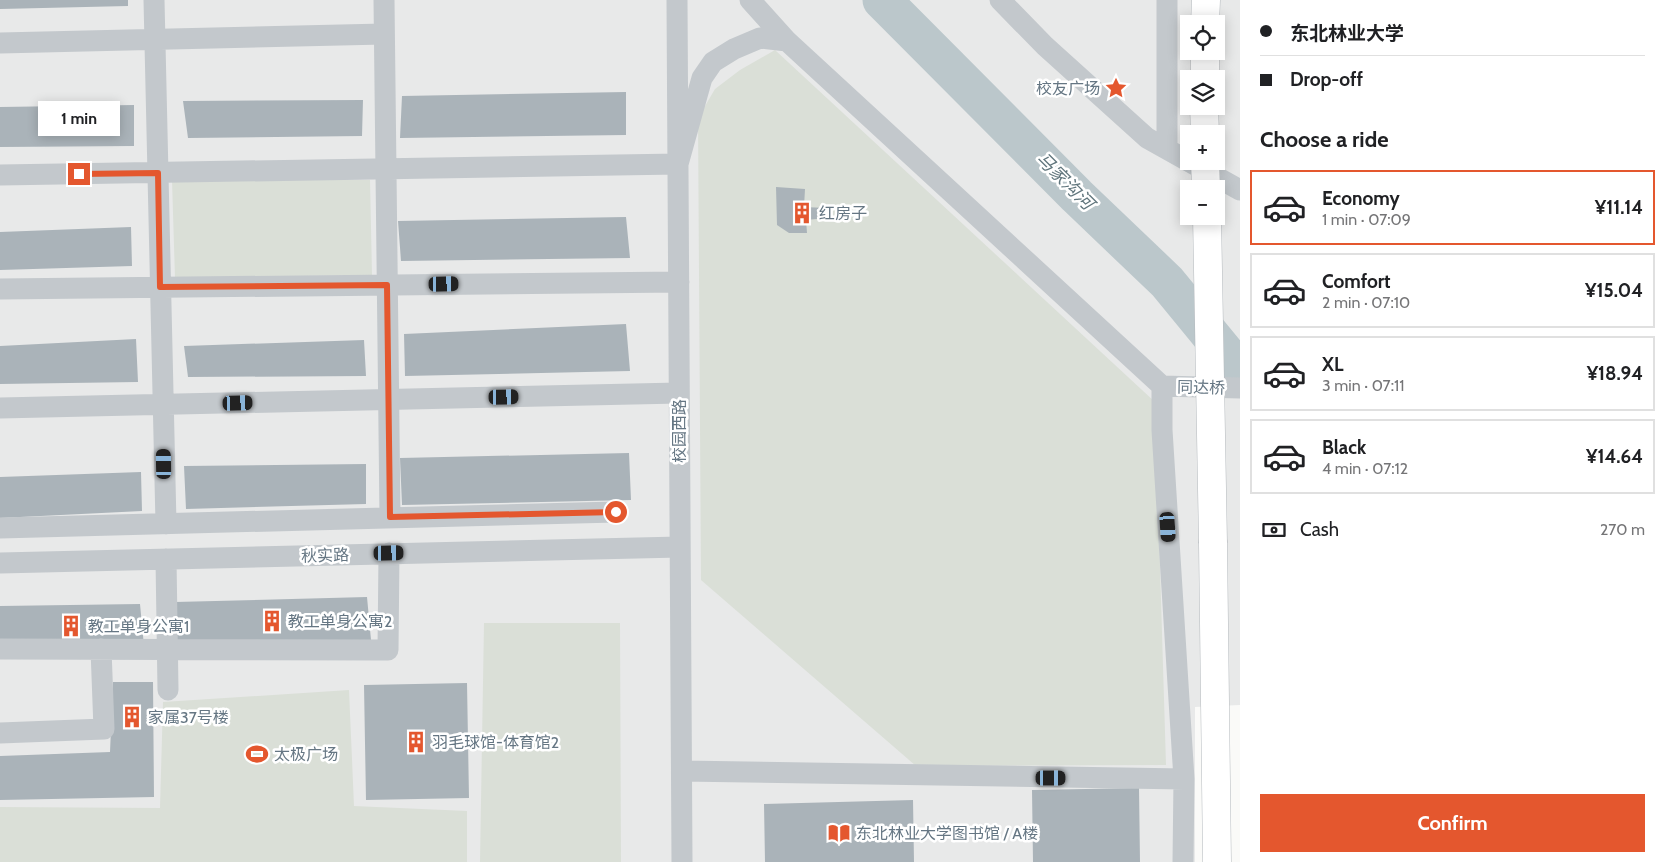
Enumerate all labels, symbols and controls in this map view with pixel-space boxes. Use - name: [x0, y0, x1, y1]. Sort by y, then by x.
- map controls: [1180, 15, 1225, 225]
- button: locate: [1180, 15, 1225, 60]
- text: 东北林业大学: [1290, 22, 1404, 45]
- text: Drop-off: [1290, 68, 1363, 91]
- button: layers: [1180, 70, 1225, 115]
- place icon: 校友广场: [1103, 75, 1129, 101]
- place label: 校友广场: [1036, 79, 1100, 98]
- callout: 1 min: [38, 101, 120, 136]
- text: 1 min: [61, 109, 97, 128]
- button: +: [1180, 125, 1225, 170]
- text: Choose a ride: [1260, 126, 1389, 153]
- water label: 马家沟河: [1032, 148, 1100, 216]
- route end: [68, 163, 90, 185]
- button: −: [1180, 180, 1225, 225]
- icon: car: [1262, 185, 1307, 230]
- text: Economy: [1322, 187, 1400, 210]
- text: ¥11.14: [1595, 196, 1643, 219]
- building icon: 红房子: [789, 200, 815, 226]
- place label: 红房子: [819, 204, 867, 223]
- text: 1 min · 07:09: [1322, 210, 1411, 229]
- icon: car: [1262, 268, 1307, 313]
- text: Comfort: [1322, 270, 1391, 293]
- car: [428, 276, 459, 292]
- text: ¥15.04: [1585, 279, 1643, 302]
- text: 2 min · 07:10: [1322, 293, 1410, 312]
- icon: car: [1262, 351, 1307, 396]
- text: XL: [1322, 353, 1343, 376]
- text: ¥18.94: [1587, 362, 1643, 385]
- text: 3 min · 07:11: [1322, 376, 1404, 395]
- street label: 同达桥: [1177, 378, 1225, 397]
- car: [488, 389, 519, 405]
- car: [222, 395, 253, 411]
- street label: 校园西路: [670, 399, 689, 463]
- icon: car: [1262, 434, 1307, 479]
- text: Black: [1322, 436, 1366, 459]
- text: ¥14.64: [1586, 445, 1643, 468]
- car: [156, 449, 171, 479]
- text: 4 min · 07:12: [1322, 459, 1408, 478]
- route start: [605, 501, 627, 523]
- car: [1159, 512, 1176, 542]
- icon: cash: [1260, 516, 1288, 544]
- text: Cash: [1300, 518, 1339, 541]
- text: 270 m: [1600, 520, 1645, 539]
- street label: 秋实路: [301, 545, 349, 566]
- car: [373, 545, 404, 561]
- building icon: 教工单身公寓2: [259, 608, 285, 634]
- place label: 教工单身公寓2: [288, 612, 392, 631]
- building icon: 教工单身公寓1: [58, 613, 84, 639]
- place label: 教工单身公寓1: [88, 617, 189, 636]
- building icon: 家属37号楼: [119, 704, 145, 730]
- place label: 家属37号楼: [148, 708, 229, 727]
- building icon: 羽毛球馆-体育馆2: [403, 729, 429, 755]
- place label: 羽毛球馆-体育馆2: [432, 733, 559, 752]
- sports icon: 太极广场: [244, 741, 270, 767]
- place label: 太极广场: [274, 745, 338, 764]
- car: [1036, 771, 1066, 786]
- button: Confirm: [1260, 794, 1645, 852]
- library icon: 东北林业大学图书馆 / A楼: [826, 820, 852, 846]
- place label: 东北林业大学图书馆 / A楼: [856, 824, 1038, 843]

